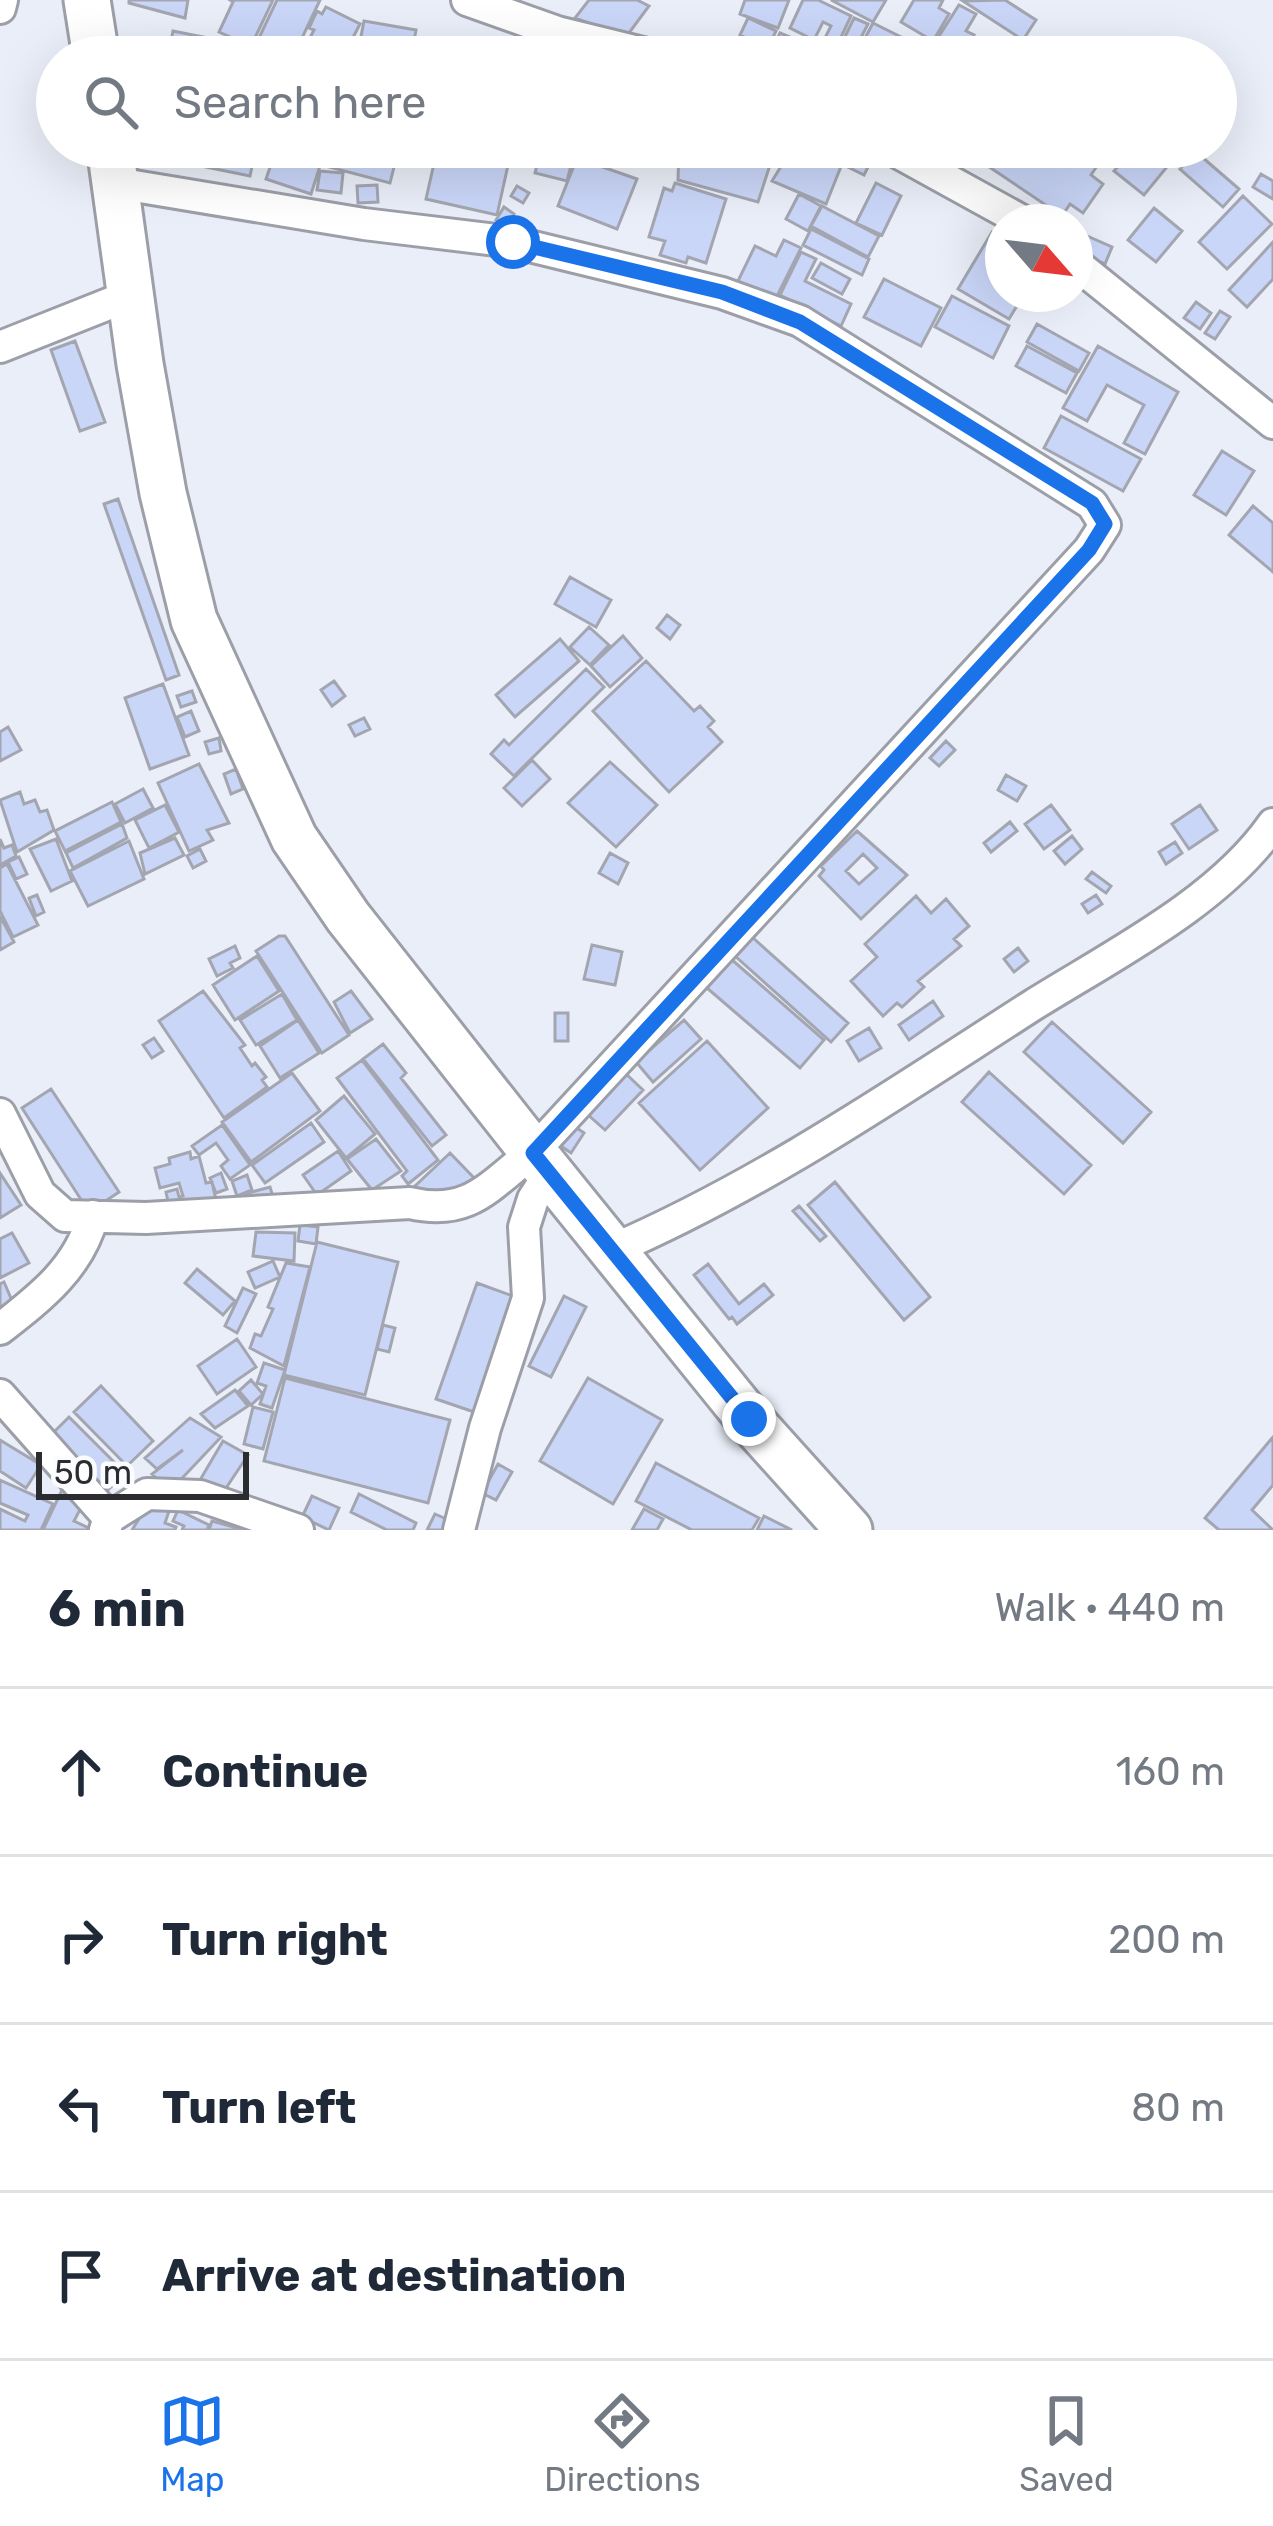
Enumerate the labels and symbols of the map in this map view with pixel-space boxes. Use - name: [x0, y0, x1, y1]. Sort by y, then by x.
- north arrow: [985, 204, 1093, 312]
- route start: [486, 215, 540, 269]
- route end: [722, 1392, 776, 1446]
- scale bar: [36, 1446, 249, 1499]

